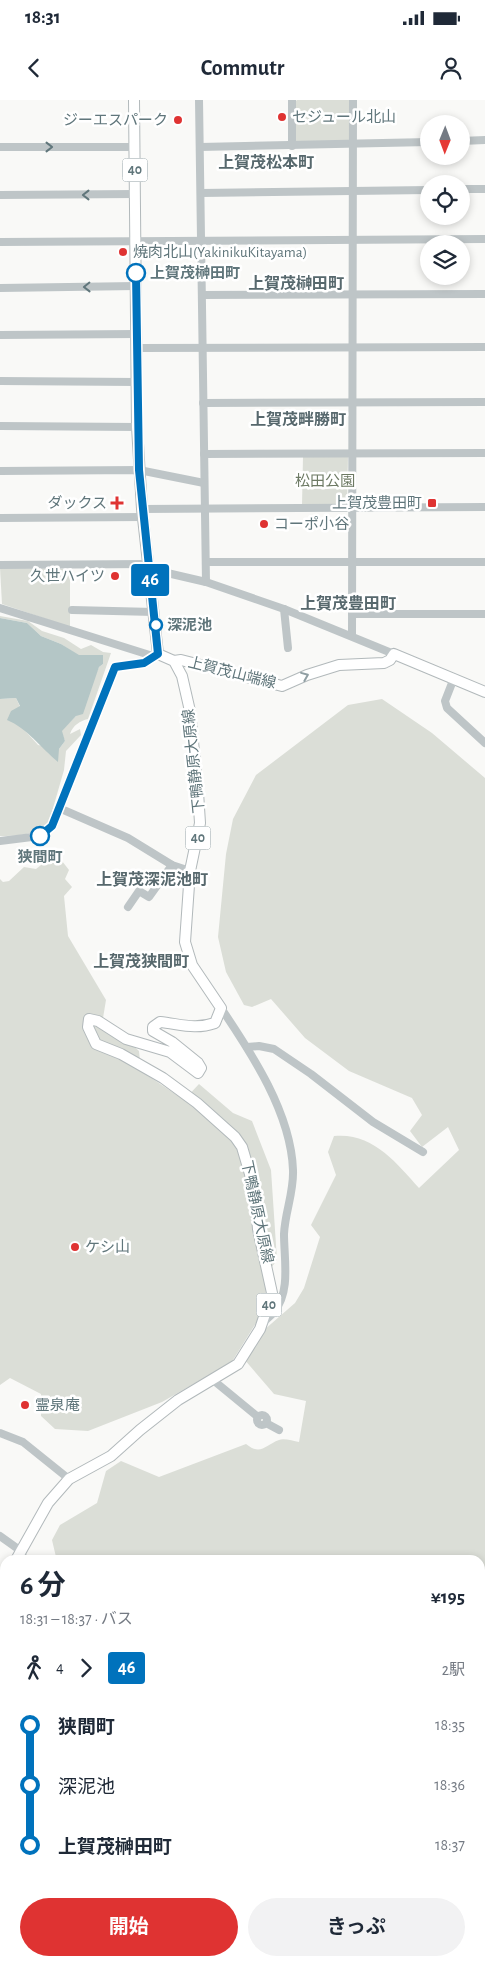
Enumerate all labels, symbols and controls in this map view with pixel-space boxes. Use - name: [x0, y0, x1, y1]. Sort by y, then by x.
- text: 18:31: [25, 8, 61, 27]
- icon: back: [20, 54, 48, 82]
- icon: person: [437, 54, 465, 82]
- text: Commutr: [201, 57, 284, 79]
- place label: セジュール北山: [292, 108, 396, 125]
- marker: セジュール北山: [276, 111, 288, 123]
- place label: ジーエスパーク: [63, 112, 168, 128]
- marker: ジーエスパーク: [172, 114, 184, 126]
- north arrow: [420, 115, 470, 165]
- map controls: [420, 115, 470, 285]
- one-way arrow: [45, 142, 53, 152]
- district label: 上賀茂松本町: [218, 154, 314, 171]
- road number: 40: [122, 158, 148, 182]
- button: locate: [420, 175, 470, 225]
- one-way arrow: [82, 189, 90, 200]
- button: layers: [420, 235, 470, 285]
- place label: 焼肉北山(YakinikuKitayama): [133, 243, 307, 260]
- marker: 焼肉北山(YakinikuKitayama): [117, 246, 129, 258]
- marker: 上賀茂榊田町: [126, 263, 146, 283]
- place label: 上賀茂榊田町: [150, 265, 240, 281]
- district label: 上賀茂榊田町: [248, 275, 344, 292]
- one-way arrow: [83, 282, 90, 292]
- district label: 上賀茂畔勝町: [250, 411, 346, 428]
- park label: 松田公園: [295, 473, 355, 489]
- place label: ダックス: [47, 495, 107, 511]
- place label: 上賀茂豊田町: [332, 495, 422, 511]
- marker: ダックス: [111, 497, 123, 509]
- marker: 上賀茂豊田町: [426, 497, 438, 509]
- place label: コーポ小谷: [274, 516, 349, 532]
- marker: コーポ小谷: [258, 518, 270, 530]
- line badge: 46: [128, 564, 172, 596]
- place label: 久世ハイツ: [30, 568, 105, 584]
- marker: 久世ハイツ: [109, 570, 121, 582]
- text: 46: [141, 571, 159, 589]
- district label: 上賀茂豊田町: [300, 595, 396, 612]
- place label: 深泥池: [167, 617, 212, 633]
- marker: 深泥池: [149, 618, 163, 632]
- street label: 上賀茂山端線: [187, 654, 278, 691]
- one-way arrow: [300, 672, 309, 683]
- street label: 下鴨静原大原線: [180, 708, 207, 814]
- marker: 狭間町: [30, 826, 50, 846]
- road number: 40: [186, 826, 210, 850]
- place label: 狭間町: [17, 849, 63, 865]
- district label: 上賀茂深泥池町: [96, 871, 208, 888]
- district label: 上賀茂狭間町: [93, 953, 189, 970]
- street label: 下鴨静原大原線: [239, 1159, 276, 1265]
- place label: ケシ山: [85, 1239, 130, 1255]
- marker: ケシ山: [69, 1241, 81, 1253]
- road number: 40: [256, 1294, 282, 1316]
- place label: 霊泉庵: [35, 1397, 80, 1413]
- marker: 霊泉庵: [19, 1399, 31, 1411]
- text: 6 分: [20, 1572, 66, 1600]
- text: ¥195: [431, 1588, 465, 1607]
- text: 18:31 – 18:37 · バス: [20, 1611, 133, 1627]
- icon: walk: [20, 1654, 48, 1682]
- icon: forward: [72, 1654, 100, 1682]
- text: 4: [56, 1659, 64, 1675]
- text: 46: [118, 1659, 135, 1677]
- text: 2駅: [442, 1662, 465, 1678]
- text: 18:35: [435, 1717, 465, 1733]
- text: 狭間町: [58, 1718, 115, 1737]
- text: 18:36: [434, 1777, 465, 1793]
- text: 深泥池: [58, 1778, 115, 1797]
- text: 18:37: [435, 1837, 465, 1853]
- text: 上賀茂榊田町: [58, 1838, 172, 1857]
- button: 開始: [20, 1898, 238, 1956]
- button: きっぷ: [248, 1898, 465, 1956]

